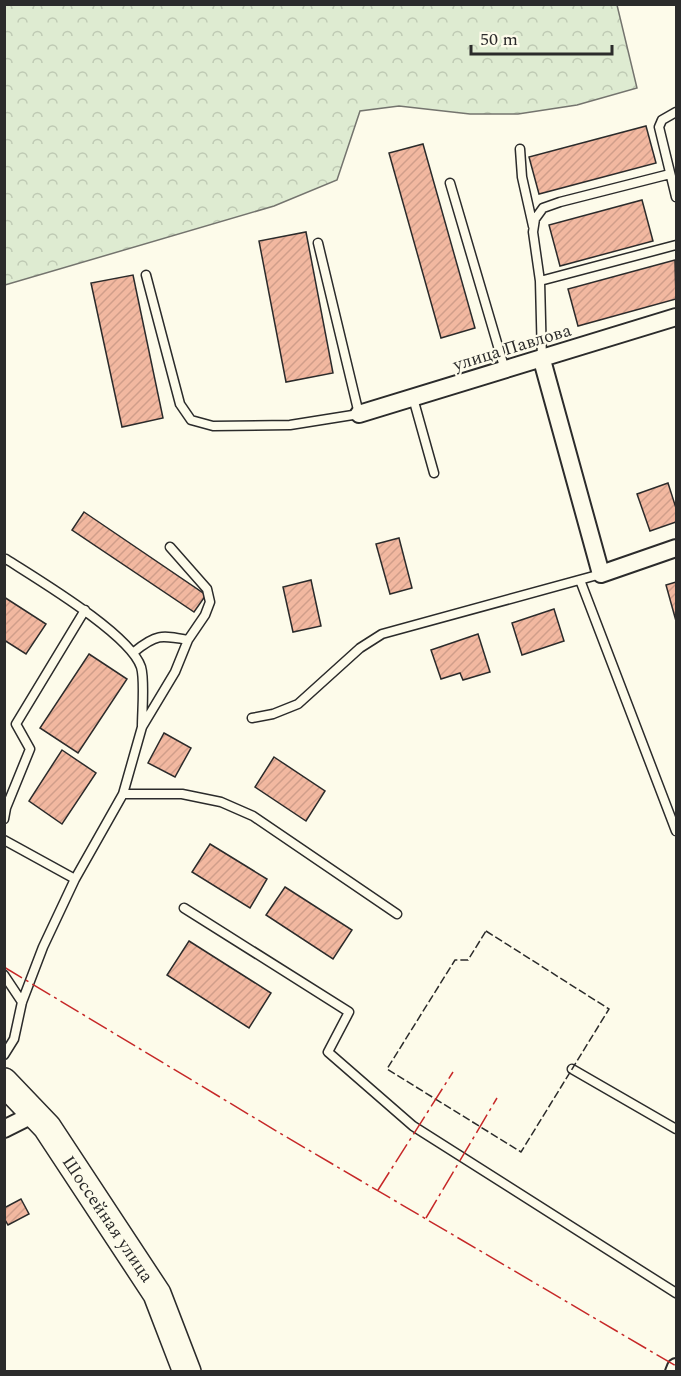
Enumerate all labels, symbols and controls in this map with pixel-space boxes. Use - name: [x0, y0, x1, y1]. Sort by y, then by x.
- scale bar: [471, 18, 612, 56]
- text: 50 m: [480, 26, 518, 53]
- street label: улица Павлова: [449, 317, 575, 379]
- street label: Шоссейная улица: [55, 1150, 160, 1288]

